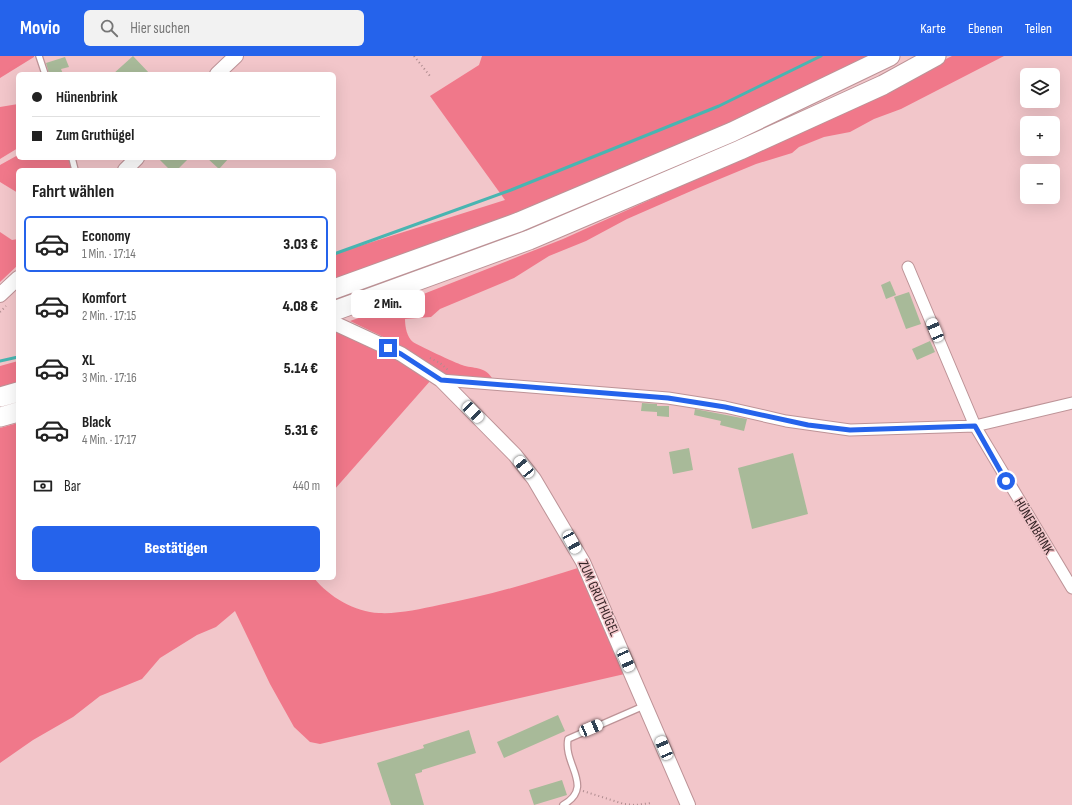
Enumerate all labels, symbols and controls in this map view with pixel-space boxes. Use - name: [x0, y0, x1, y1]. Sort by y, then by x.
- search box: [84, 10, 364, 46]
- text: Movio: [20, 17, 60, 40]
- icon: search: [98, 17, 120, 39]
- text: Hier suchen: [130, 19, 190, 38]
- text: Karte: [920, 20, 946, 37]
- text: Ebenen: [968, 20, 1003, 37]
- text: Teilen: [1025, 20, 1052, 37]
- map controls: [1020, 68, 1060, 204]
- button: layers: [1020, 68, 1060, 108]
- text: Hünenbrink: [56, 88, 118, 107]
- button: +: [1020, 116, 1060, 156]
- text: Zum Gruthügel: [56, 126, 134, 145]
- button: −: [1020, 164, 1060, 204]
- text: Fahrt wählen: [32, 181, 114, 202]
- icon: car: [34, 226, 70, 262]
- text: Economy: [82, 227, 131, 246]
- text: 3.03 €: [283, 235, 318, 254]
- text: 1 Min. · 17:14: [82, 246, 136, 262]
- icon: car: [34, 288, 70, 324]
- text: Komfort: [82, 289, 126, 308]
- callout: 2 Min.: [351, 290, 425, 318]
- text: 2 Min.: [374, 296, 402, 312]
- text: 4.08 €: [283, 297, 318, 316]
- text: 2 Min. · 17:15: [82, 308, 136, 324]
- car: [925, 317, 945, 343]
- route end: [379, 339, 397, 357]
- icon: car: [34, 350, 70, 386]
- text: XL: [82, 351, 95, 370]
- text: 5.14 €: [284, 359, 318, 378]
- text: 3 Min. · 17:16: [82, 370, 137, 386]
- car: [460, 399, 486, 425]
- icon: car: [34, 412, 70, 448]
- text: Black: [82, 413, 111, 432]
- text: 5.31 €: [284, 421, 318, 440]
- text: 4 Min. · 17:17: [82, 432, 136, 448]
- car: [512, 454, 536, 480]
- route start: [997, 472, 1015, 490]
- icon: cash: [32, 475, 54, 497]
- text: Bar: [64, 477, 81, 496]
- text: 440 m: [293, 478, 320, 494]
- street label: HÜNENBRINK: [1010, 495, 1058, 558]
- button: Bestätigen: [32, 526, 320, 572]
- car: [561, 529, 583, 555]
- street label: ZUM GRUTHÜGEL: [575, 557, 623, 639]
- car: [616, 647, 636, 673]
- car: [578, 718, 604, 738]
- car: [654, 735, 674, 761]

